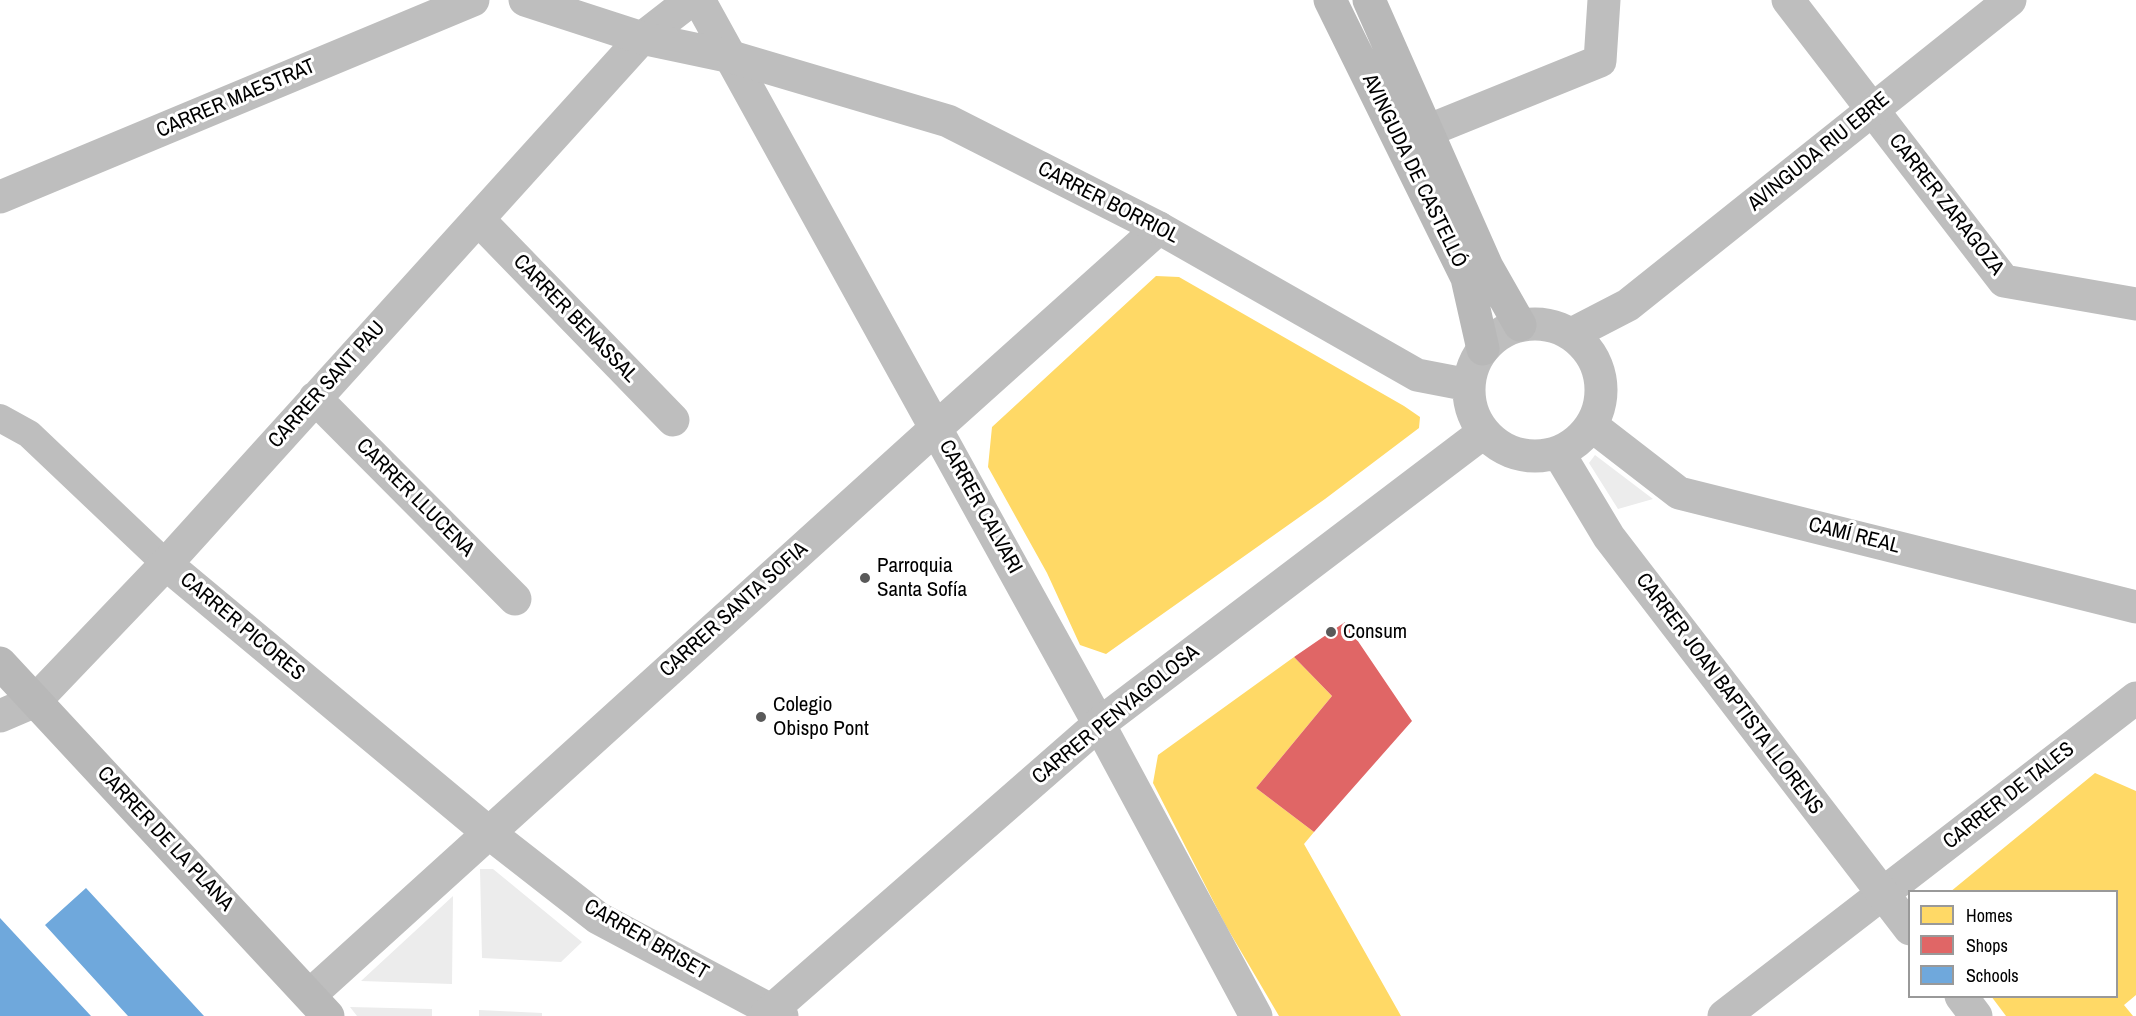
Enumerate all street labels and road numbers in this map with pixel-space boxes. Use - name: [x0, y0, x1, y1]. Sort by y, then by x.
- street label: CARRER MAESTRAT: [153, 54, 319, 144]
- street label: AVINGUDA DE CASTELLÓ: [1356, 70, 1472, 272]
- street label: AVINGUDA RIU EBRE: [1743, 87, 1895, 217]
- street label: CARRER ZARAGOZA: [1883, 129, 2009, 281]
- street label: CARRER BORRIOL: [1033, 157, 1183, 249]
- street label: CARRER BENASSAL: [507, 250, 643, 388]
- street label: CARRER SANT PAU: [263, 316, 391, 454]
- street label: CARRER LLUCENA: [351, 434, 479, 562]
- street label: CARRER CALVARI: [933, 436, 1027, 578]
- street label: CAMÍ REAL: [1806, 513, 1902, 559]
- street label: CARRER SANTA SOFIA: [655, 537, 813, 683]
- street label: CARRER PICORES: [175, 568, 309, 686]
- street label: CARRER JOAN BAPTISTA LLORENS: [1630, 568, 1828, 820]
- street label: CARRER PENYAGOLOSA: [1027, 640, 1205, 790]
- street label: CARRER DE TALES: [1938, 737, 2080, 855]
- street label: CARRER DE LA PLANA: [92, 761, 238, 917]
- street label: CARRER BRISET: [579, 894, 713, 986]

